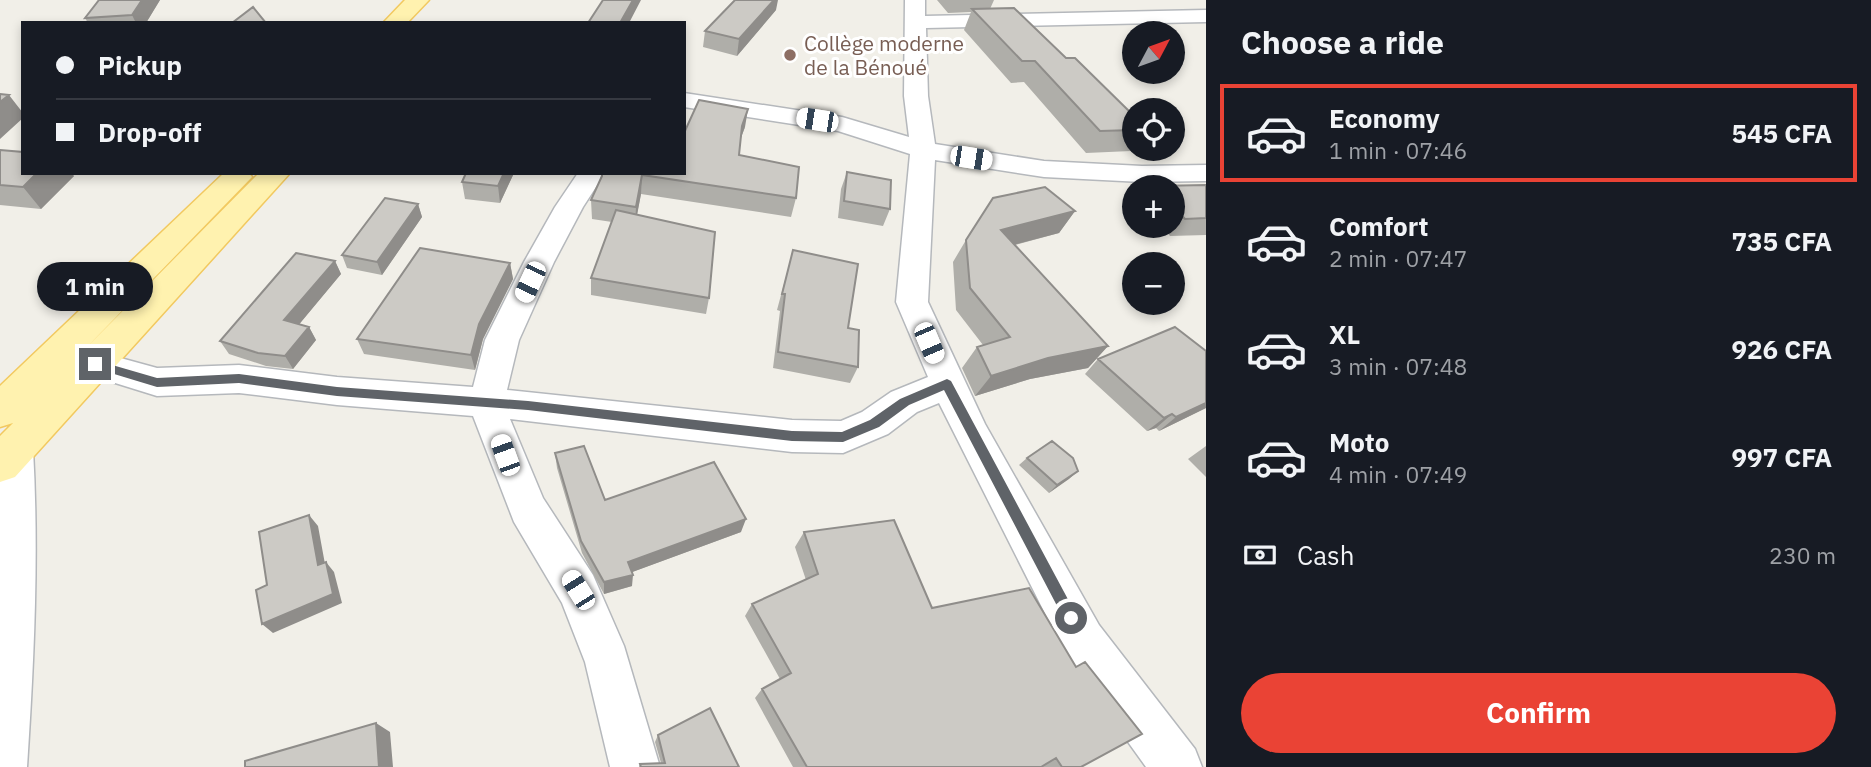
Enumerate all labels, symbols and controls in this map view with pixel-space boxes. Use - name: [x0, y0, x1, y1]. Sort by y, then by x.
- north arrow: [1122, 21, 1185, 84]
- map controls: [1122, 21, 1185, 315]
- text: Choose a ride: [1241, 21, 1444, 63]
- place label: Collège moderne de la Bénoué: [804, 29, 964, 81]
- marker: Collège moderne de la Bénoué: [782, 47, 798, 63]
- text: Pickup: [98, 48, 182, 82]
- button: locate: [1122, 98, 1185, 161]
- text: Economy: [1329, 101, 1440, 135]
- icon: car: [1245, 102, 1308, 165]
- car: [795, 106, 840, 134]
- text: Drop-off: [98, 115, 201, 149]
- text: 545 CFA: [1731, 116, 1832, 150]
- text: 1 min · 07:46: [1329, 135, 1467, 165]
- car: [949, 144, 994, 172]
- button: +: [1122, 175, 1185, 238]
- text: Comfort: [1329, 209, 1428, 243]
- icon: car: [1245, 210, 1308, 273]
- text: 735 CFA: [1731, 224, 1832, 258]
- text: 2 min · 07:47: [1329, 243, 1467, 273]
- button: −: [1122, 252, 1185, 315]
- car: [512, 259, 549, 305]
- callout: 1 min: [37, 262, 153, 312]
- text: 1 min: [65, 271, 125, 301]
- text: XL: [1329, 317, 1360, 351]
- icon: car: [1245, 318, 1308, 381]
- car: [912, 320, 947, 366]
- text: 926 CFA: [1731, 332, 1832, 366]
- route end: [79, 348, 111, 380]
- text: 3 min · 07:48: [1329, 351, 1467, 381]
- text: Moto: [1329, 425, 1389, 459]
- icon: car: [1245, 426, 1308, 489]
- car: [488, 432, 523, 478]
- text: 997 CFA: [1731, 440, 1832, 474]
- text: 4 min · 07:49: [1329, 459, 1467, 489]
- icon: cash: [1241, 536, 1279, 574]
- text: Cash: [1297, 538, 1354, 572]
- text: 230 m: [1769, 540, 1836, 570]
- car: [558, 567, 599, 613]
- route start: [1055, 602, 1087, 634]
- button: Confirm: [1241, 673, 1836, 753]

